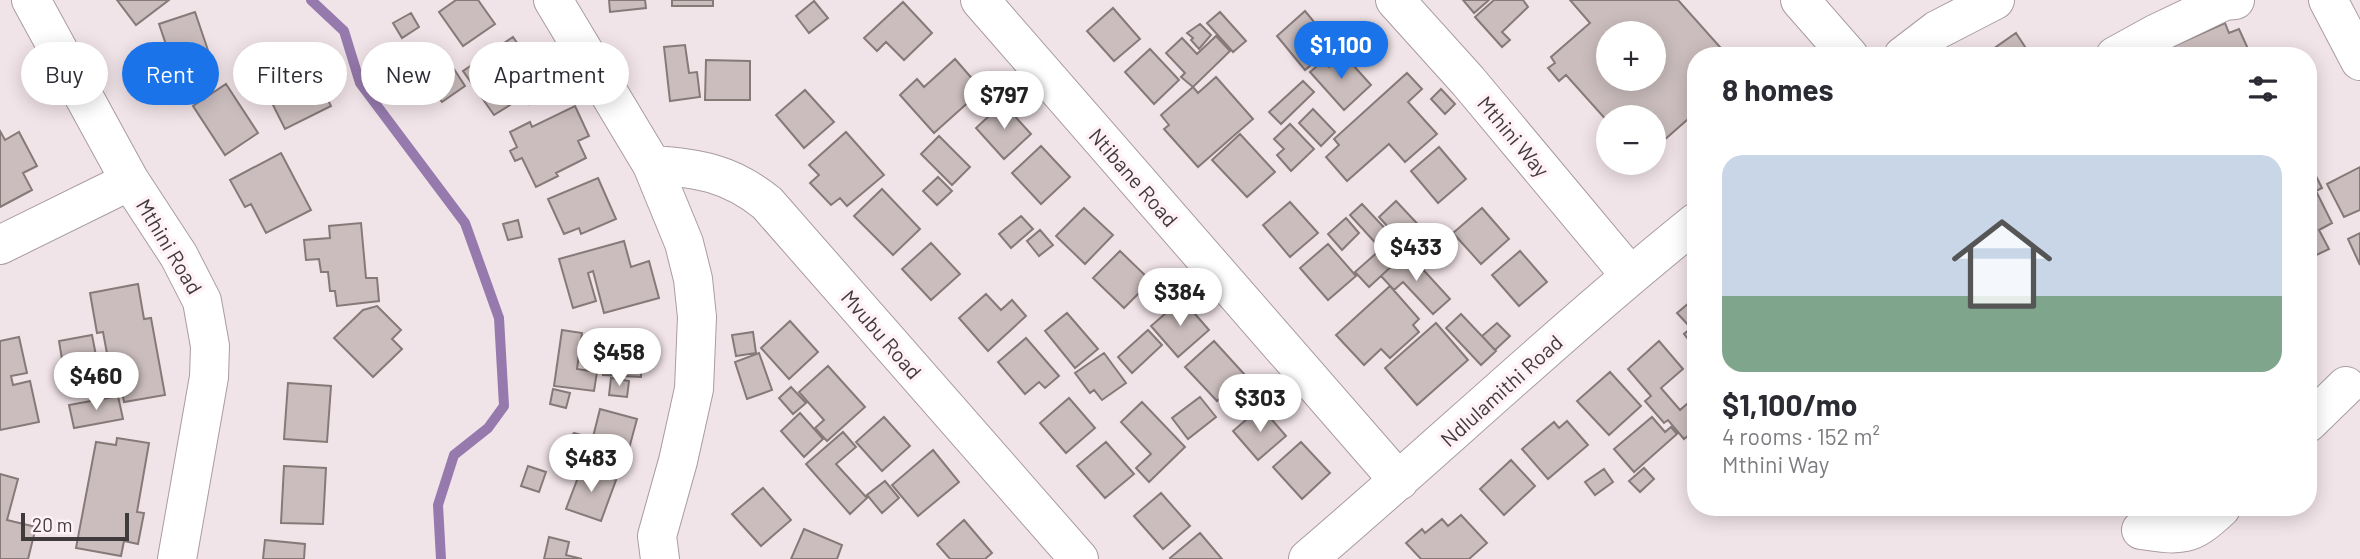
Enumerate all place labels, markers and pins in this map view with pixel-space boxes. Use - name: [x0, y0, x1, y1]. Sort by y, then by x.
- pin: $1,100: [1284, 22, 1398, 81]
- pin: $797: [963, 72, 1045, 131]
- pin: $433: [1375, 224, 1457, 283]
- pin: $384: [1139, 268, 1221, 328]
- pin: $458: [578, 328, 660, 388]
- pin: $460: [55, 352, 137, 412]
- pin: $303: [1219, 374, 1301, 434]
- pin: $483: [550, 434, 632, 494]

